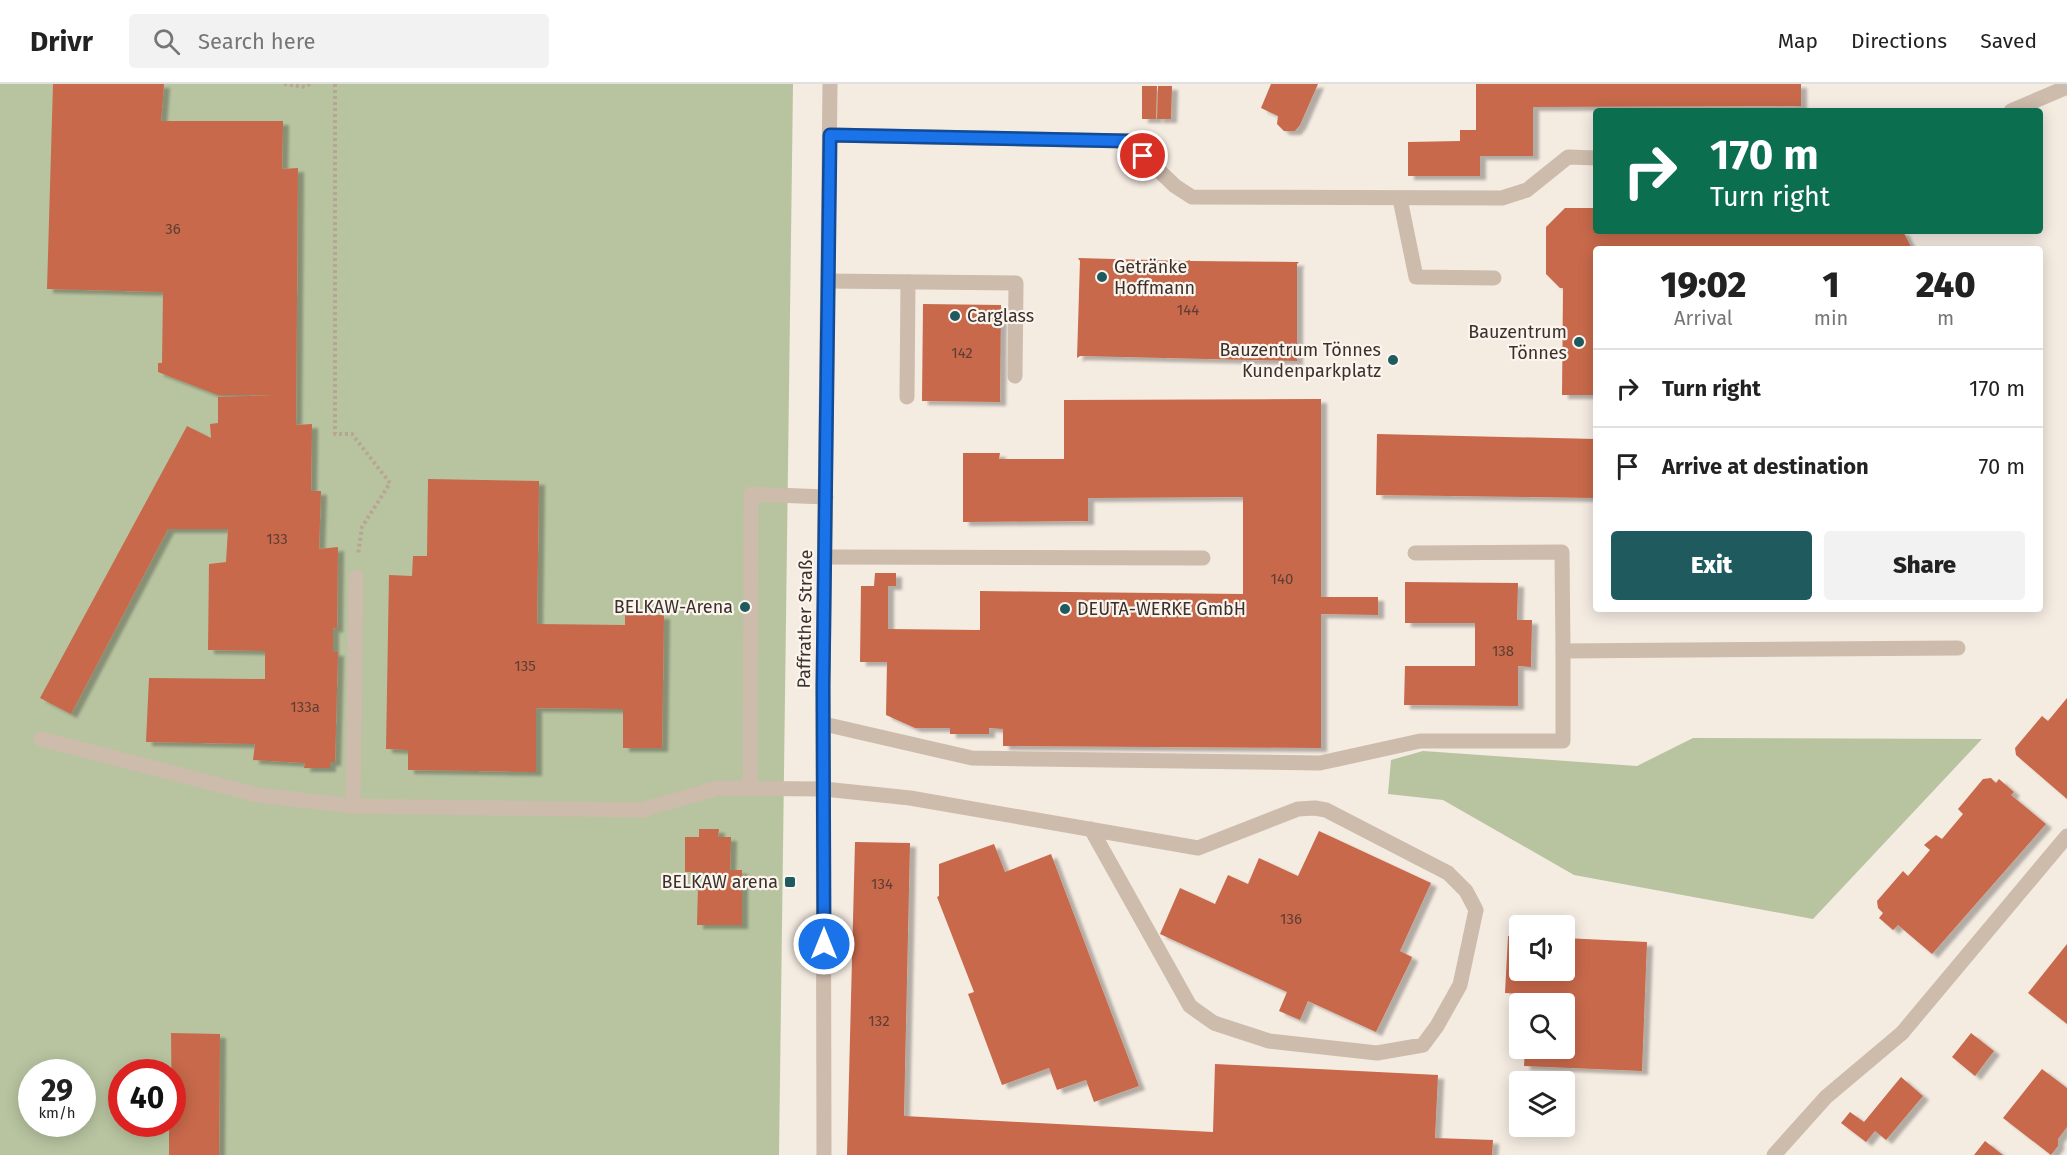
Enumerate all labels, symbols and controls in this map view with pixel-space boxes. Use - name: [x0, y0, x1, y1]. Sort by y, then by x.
- search box: [129, 14, 549, 68]
- text: Drivr: [30, 25, 93, 58]
- icon: search: [150, 25, 183, 58]
- text: Search here: [198, 28, 315, 55]
- text: Map: [1778, 28, 1818, 54]
- text: Directions: [1851, 28, 1947, 54]
- text: Saved: [1980, 28, 2037, 54]
- pin: [1117, 130, 1168, 181]
- text: 170 m: [1710, 130, 1819, 180]
- icon: right: [1611, 132, 1689, 210]
- icon: arrive: [1126, 139, 1159, 172]
- text: Turn right: [1710, 181, 1830, 213]
- house number: 36: [165, 220, 181, 238]
- place label: Getränke Hoffmann: [1114, 256, 1195, 299]
- text: 19:02: [1660, 263, 1746, 307]
- text: 1: [1823, 263, 1840, 307]
- text: 240: [1916, 263, 1976, 307]
- marker: Getränke Hoffmann: [1095, 270, 1109, 284]
- house number: 144: [1177, 301, 1199, 319]
- place label: Carglass: [967, 305, 1034, 327]
- text: Arrival: [1674, 306, 1733, 330]
- text: min: [1814, 306, 1848, 330]
- text: m: [1937, 306, 1954, 330]
- marker: Carglass: [948, 309, 962, 323]
- place label: Bauzentrum Tönnes: [1468, 321, 1567, 364]
- marker: Bauzentrum Tönnes: [1572, 335, 1586, 349]
- place label: Bauzentrum Tönnes Kundenparkplatz: [1219, 339, 1381, 382]
- house number: 142: [951, 344, 973, 362]
- marker: Bauzentrum Tönnes Kundenparkplatz: [1386, 353, 1400, 367]
- icon: right: [1611, 372, 1644, 405]
- text: Turn right: [1662, 375, 1761, 402]
- text: 170 m: [1969, 375, 2025, 402]
- icon: arrive: [1611, 450, 1644, 483]
- text: Arrive at destination: [1662, 453, 1869, 480]
- text: 70 m: [1979, 453, 2025, 480]
- house number: 133: [266, 530, 288, 548]
- button: Exit: [1611, 531, 1812, 600]
- button: Share: [1824, 531, 2025, 600]
- street label: Paffrather Straße: [793, 549, 817, 689]
- house number: 140: [1271, 570, 1293, 588]
- place label: BELKAW-Arena: [614, 596, 733, 618]
- place label: DEUTA-WERKE GmbH: [1077, 598, 1246, 620]
- marker: BELKAW-Arena: [738, 600, 752, 614]
- marker: DEUTA-WERKE GmbH: [1058, 602, 1072, 616]
- house number: 138: [1492, 642, 1514, 660]
- house number: 135: [514, 657, 536, 675]
- house number: 133a: [290, 698, 320, 716]
- place label: BELKAW arena: [662, 871, 778, 893]
- marker: BELKAW arena: [783, 875, 797, 889]
- house number: 134: [871, 875, 893, 893]
- house number: 136: [1280, 910, 1302, 928]
- position arrow: [792, 912, 856, 976]
- map controls: [1509, 915, 1575, 1137]
- button: sound: [1509, 915, 1575, 981]
- button: search: [1509, 993, 1575, 1059]
- house number: 132: [868, 1012, 890, 1030]
- speed limit sign: 40: [108, 1059, 186, 1137]
- button: layers: [1509, 1071, 1575, 1137]
- text: 29: [41, 1073, 73, 1109]
- text: km/h: [38, 1104, 76, 1122]

